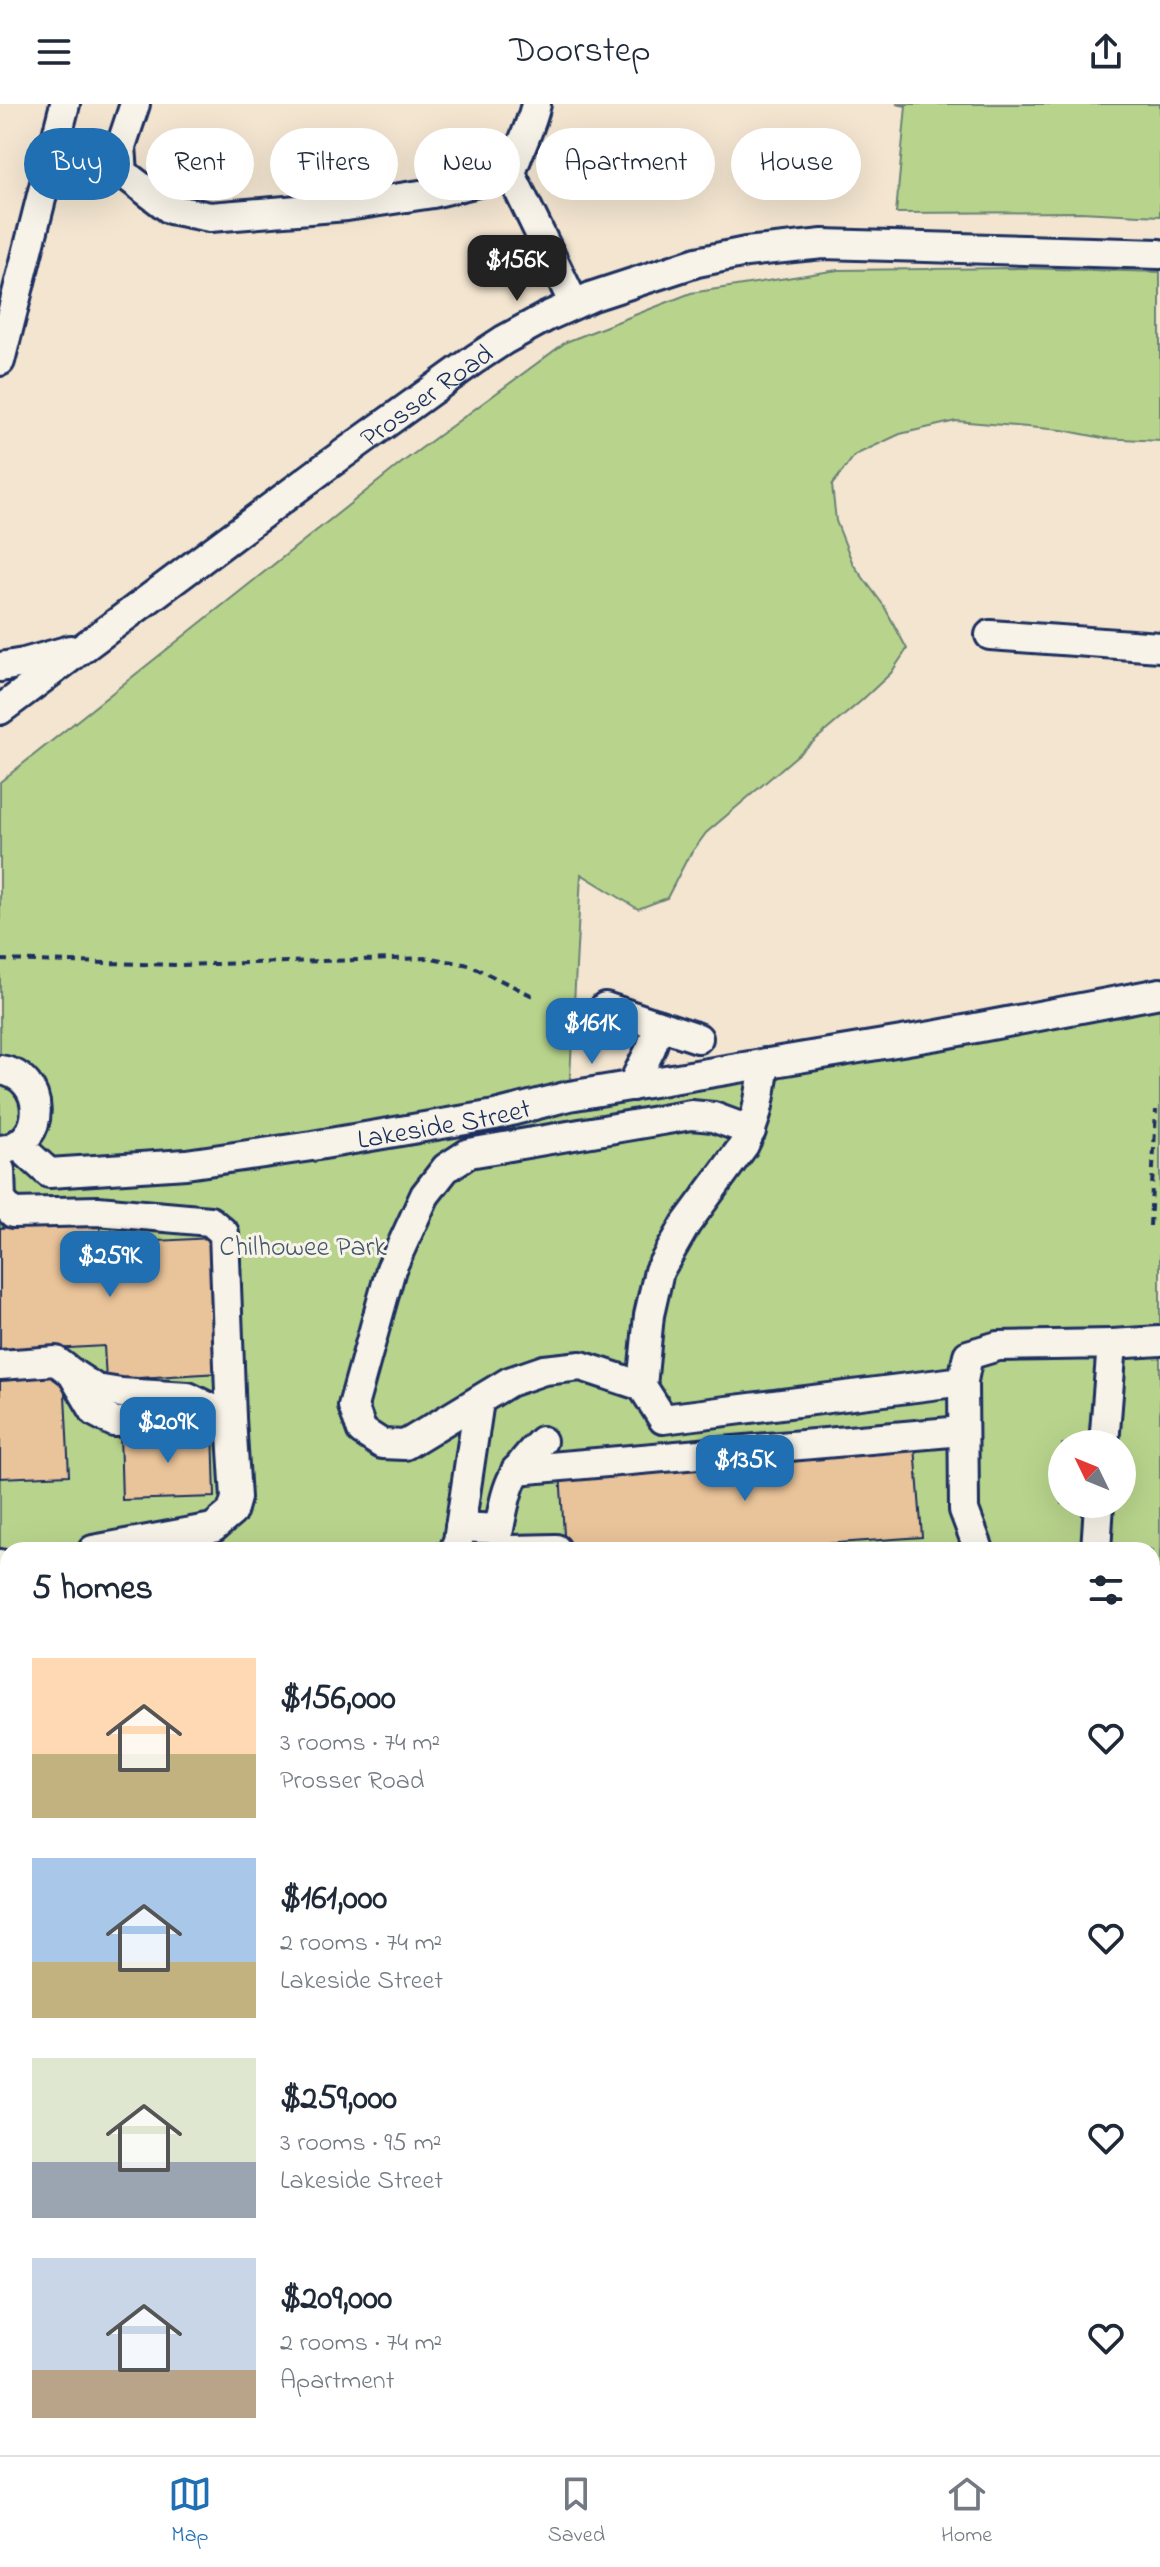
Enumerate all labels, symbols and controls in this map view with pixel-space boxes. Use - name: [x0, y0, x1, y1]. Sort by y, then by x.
- text: Doorstep: [509, 26, 651, 79]
- icon: menu: [32, 30, 76, 74]
- icon: share: [1084, 30, 1128, 74]
- chip: Buy: [24, 128, 130, 200]
- chip: Rent: [146, 128, 254, 200]
- chip: Filters: [270, 128, 398, 200]
- chip: New: [414, 128, 520, 200]
- chip: Apartment: [536, 128, 715, 200]
- chip: House: [731, 128, 861, 200]
- pin: $156K: [461, 235, 573, 303]
- text: $156K: [486, 242, 548, 280]
- street label: Prosser Road: [353, 335, 503, 459]
- pin: $161K: [536, 998, 648, 1066]
- text: $161K: [564, 1005, 620, 1043]
- street label: Lakeside Street: [354, 1090, 536, 1162]
- park label: Chilhowee Park: [219, 1228, 387, 1269]
- pin: $259K: [54, 1231, 166, 1299]
- text: $259K: [78, 1238, 142, 1276]
- pin: $209K: [112, 1397, 224, 1465]
- text: $209K: [138, 1404, 198, 1442]
- north arrow: [1048, 1430, 1136, 1518]
- map controls: [1048, 1430, 1136, 1518]
- pin: $135K: [689, 1435, 801, 1503]
- text: $135K: [714, 1442, 776, 1480]
- text: 5 homes: [32, 1565, 153, 1615]
- icon: filters: [1084, 1568, 1128, 1612]
- text: $156,000: [280, 1675, 396, 1725]
- icon: home: [96, 1690, 192, 1786]
- icon: heart: [1084, 1716, 1128, 1760]
- text: 3 rooms · 74 m²: [280, 1725, 440, 1763]
- text: Prosser Road: [280, 1763, 424, 1801]
- text: $161,000: [280, 1875, 387, 1925]
- icon: home: [96, 1890, 192, 1986]
- icon: heart: [1084, 1916, 1128, 1960]
- text: 2 rooms · 74 m²: [280, 1925, 442, 1963]
- text: Lakeside Street: [280, 1963, 443, 2001]
- text: $259,000: [280, 2075, 397, 2125]
- icon: home: [96, 2090, 192, 2186]
- icon: heart: [1084, 2116, 1128, 2160]
- text: 3 rooms · 95 m²: [280, 2125, 441, 2163]
- text: Lakeside Street: [280, 2163, 443, 2201]
- text: $209,000: [280, 2275, 392, 2325]
- icon: home: [96, 2290, 192, 2386]
- icon: heart: [1084, 2316, 1128, 2360]
- text: 2 rooms · 74 m²: [280, 2325, 442, 2363]
- text: Apartment: [280, 2363, 394, 2401]
- tab: Map: [168, 2472, 212, 2552]
- tab: Saved: [548, 2472, 605, 2552]
- tab: Home: [941, 2472, 992, 2552]

